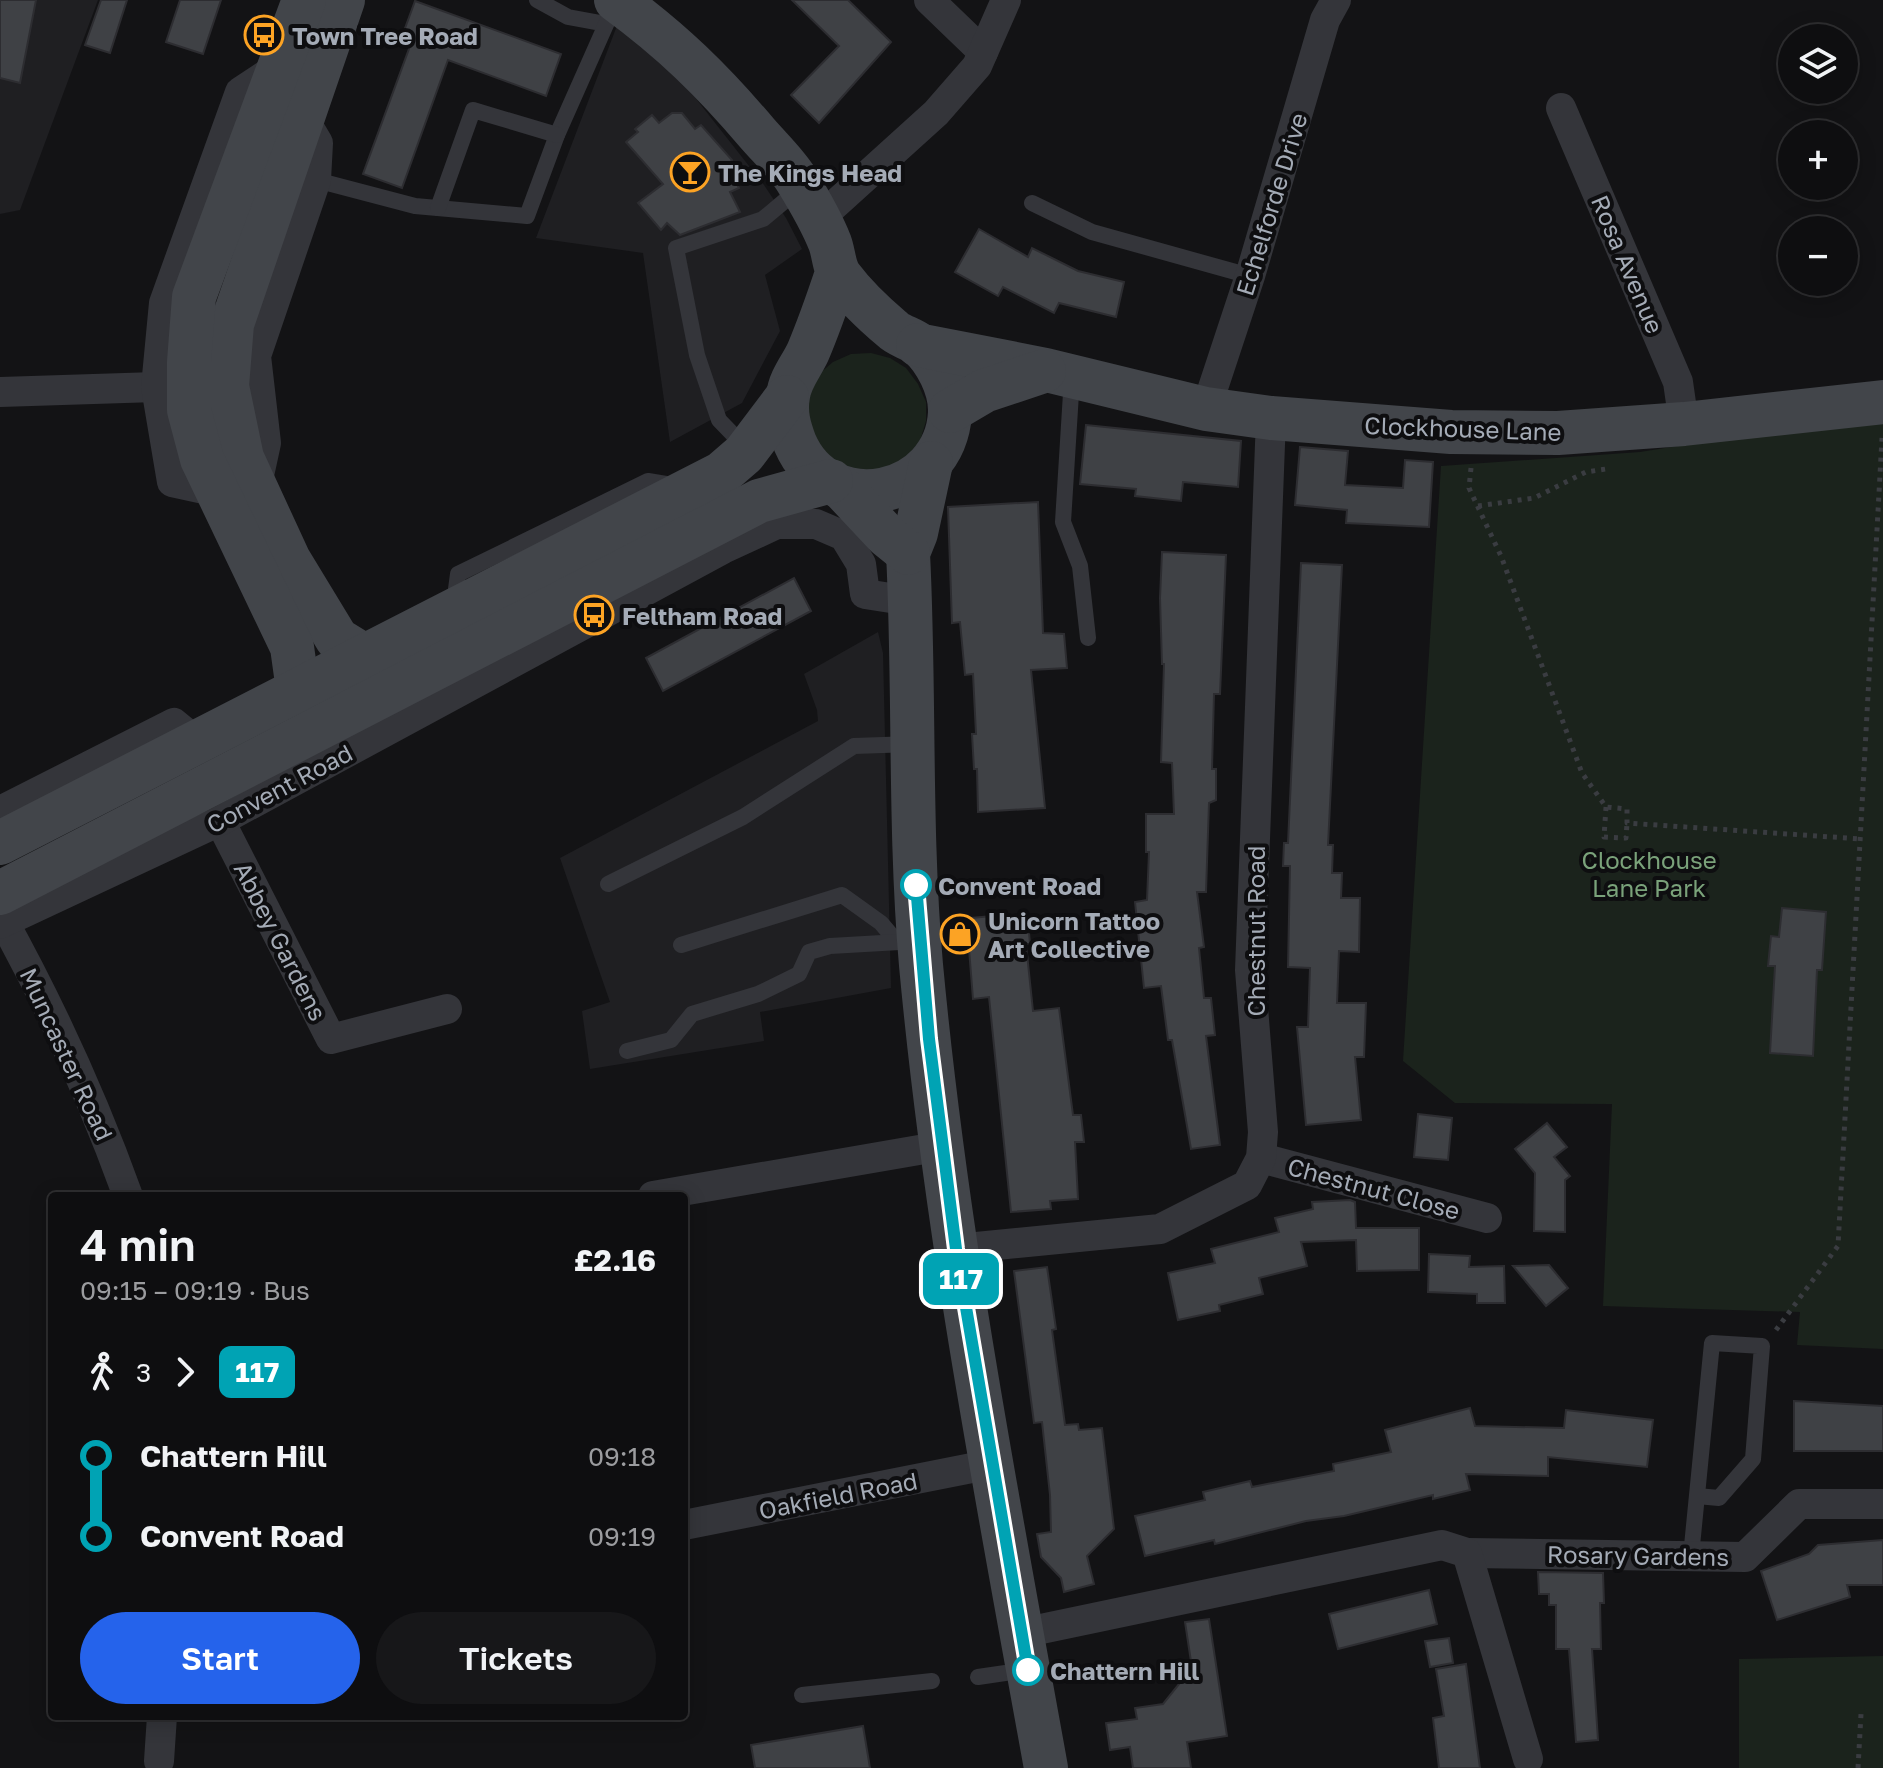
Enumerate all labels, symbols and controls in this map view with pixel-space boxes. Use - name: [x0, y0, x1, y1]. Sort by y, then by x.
- bus stop icon: Town Tree Road: [243, 14, 285, 56]
- place label: Town Tree Road: [292, 21, 478, 50]
- map controls: [1778, 24, 1858, 296]
- button: layers: [1778, 24, 1858, 104]
- street label: Echelforde Drive: [1229, 109, 1313, 299]
- button: +: [1778, 120, 1858, 200]
- bar icon: The Kings Head: [669, 151, 711, 193]
- place label: The Kings Head: [718, 158, 902, 187]
- street label: Rosa Avenue: [1586, 190, 1670, 338]
- button: −: [1778, 216, 1858, 296]
- street label: Clockhouse Lane: [1364, 410, 1562, 446]
- bus stop icon: Feltham Road: [573, 594, 615, 636]
- place label: Feltham Road: [622, 601, 782, 630]
- street label: Convent Road: [201, 737, 357, 839]
- park label: Clockhouse Lane Park: [1581, 845, 1717, 902]
- street label: Chestnut Road: [1241, 846, 1270, 1017]
- street label: Abbey Gardens: [229, 857, 333, 1025]
- marker: Convent Road: [901, 870, 931, 900]
- place label: Convent Road: [938, 871, 1101, 900]
- place label: Unicorn Tattoo Art Collective: [988, 906, 1160, 963]
- shop icon: Unicorn Tattoo Art Collective: [939, 913, 981, 955]
- street label: Muncaster Road: [14, 963, 120, 1145]
- street label: Chestnut Close: [1285, 1151, 1463, 1225]
- text: 4 min: [80, 1218, 196, 1271]
- text: £2.16: [574, 1242, 656, 1278]
- line badge: 117: [915, 1253, 1007, 1305]
- text: 117: [939, 1262, 983, 1295]
- text: 09:15 – 09:19 · Bus: [80, 1275, 310, 1306]
- icon: walk: [80, 1350, 124, 1394]
- icon: forward: [163, 1350, 207, 1394]
- text: 117: [235, 1355, 279, 1388]
- text: 3: [136, 1357, 151, 1388]
- text: Chattern Hill: [140, 1438, 327, 1474]
- text: 09:18: [588, 1441, 656, 1472]
- street label: Oakfield Road: [756, 1465, 920, 1525]
- text: Convent Road: [140, 1518, 344, 1554]
- text: 09:19: [588, 1521, 656, 1552]
- street label: Rosary Gardens: [1547, 1539, 1729, 1571]
- button: Start: [80, 1612, 360, 1704]
- button: Tickets: [376, 1612, 656, 1704]
- marker: Chattern Hill: [1013, 1655, 1043, 1685]
- place label: Chattern Hill: [1050, 1656, 1199, 1685]

